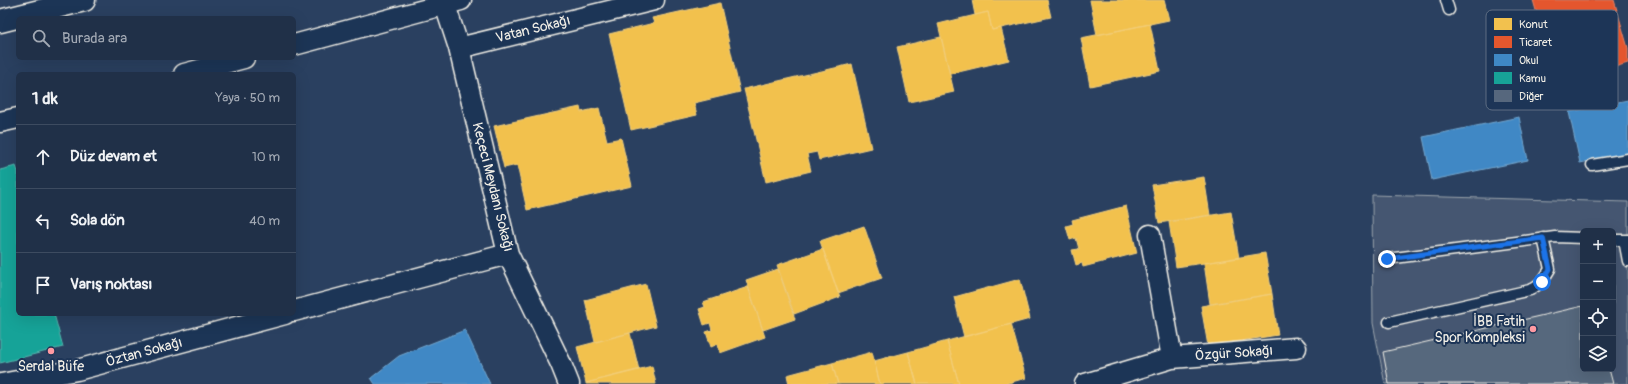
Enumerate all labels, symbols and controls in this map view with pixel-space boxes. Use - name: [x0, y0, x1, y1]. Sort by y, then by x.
- legend: [1486, 10, 1618, 110]
- street label: Vatan Sokağı: [494, 12, 572, 46]
- search box: [16, 16, 296, 60]
- text: Konut: [1519, 18, 1548, 31]
- icon: search: [30, 27, 52, 49]
- text: Burada ara: [62, 29, 127, 48]
- text: Ticaret: [1519, 36, 1552, 49]
- text: Okul: [1519, 54, 1539, 67]
- text: Kamu: [1519, 72, 1546, 85]
- text: 1 dk: [32, 88, 58, 109]
- text: Yaya · 50 m: [215, 90, 280, 106]
- text: Diğer: [1519, 90, 1544, 103]
- street label: Keçeci Meydanı Sokağı: [469, 121, 517, 253]
- icon: ahead: [32, 146, 54, 168]
- text: Düz devam et: [70, 147, 157, 166]
- text: 10 m: [252, 149, 280, 165]
- icon: left: [32, 210, 54, 232]
- text: Sola dön: [70, 211, 125, 230]
- text: 40 m: [249, 213, 280, 229]
- map controls: [1580, 228, 1616, 372]
- button: +: [1580, 228, 1616, 264]
- route end: [1378, 250, 1396, 268]
- button: −: [1580, 264, 1616, 300]
- route start: [1533, 273, 1551, 291]
- icon: arrive: [32, 274, 54, 296]
- text: Varış noktası: [70, 275, 152, 294]
- button: locate: [1580, 300, 1616, 336]
- place label: İBB Fatih Spor Kompleksi: [1435, 313, 1525, 346]
- marker: İBB Fatih Spor Kompleksi: [1528, 324, 1538, 334]
- street label: Öztan Sokağı: [104, 333, 184, 370]
- button: layers: [1580, 336, 1616, 372]
- street label: Özgür Sokağı: [1194, 341, 1274, 364]
- marker: Serdal Büfe: [46, 346, 56, 356]
- place label: Serdal Büfe: [18, 358, 84, 375]

